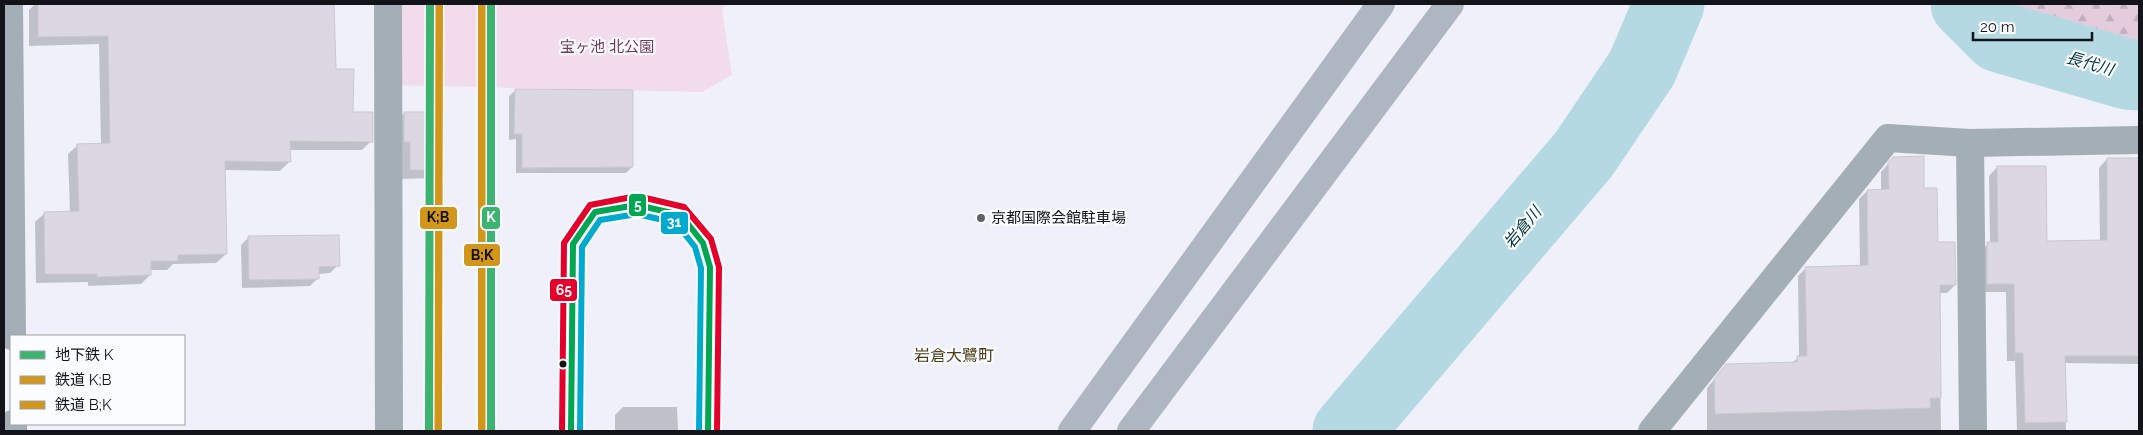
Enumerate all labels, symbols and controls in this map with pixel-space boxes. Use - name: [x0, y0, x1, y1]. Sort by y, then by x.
- scale bar: [1973, 10, 2092, 42]
- text: 20 m: [1980, 18, 2015, 36]
- park label: 宝ヶ池 北公園: [560, 38, 654, 56]
- water label: 長代川: [2064, 48, 2117, 80]
- line badge: 5: [628, 193, 647, 217]
- text: 5: [634, 197, 642, 213]
- water label: 岩倉川: [1500, 201, 1546, 252]
- line badge: K;B: [419, 206, 458, 230]
- line badge: K: [481, 206, 501, 230]
- text: K;B: [427, 209, 450, 225]
- text: K: [486, 209, 496, 225]
- place label: 京都国際会館駐車場: [991, 209, 1126, 227]
- line badge: 31: [660, 211, 689, 235]
- marker: 京都国際会館駐車場: [975, 212, 987, 224]
- text: 31: [667, 214, 681, 230]
- line badge: B;K: [463, 243, 501, 267]
- text: B;K: [471, 247, 494, 263]
- line badge: 65: [549, 278, 578, 302]
- text: 65: [556, 282, 572, 298]
- legend: [10, 335, 185, 425]
- text: 地下鉄 K: [55, 346, 114, 364]
- district label: 岩倉大鷺町: [914, 346, 994, 365]
- unlabelled marker: [558, 359, 568, 369]
- text: 鉄道 K;B: [55, 371, 112, 389]
- text: 鉄道 B;K: [55, 396, 112, 414]

